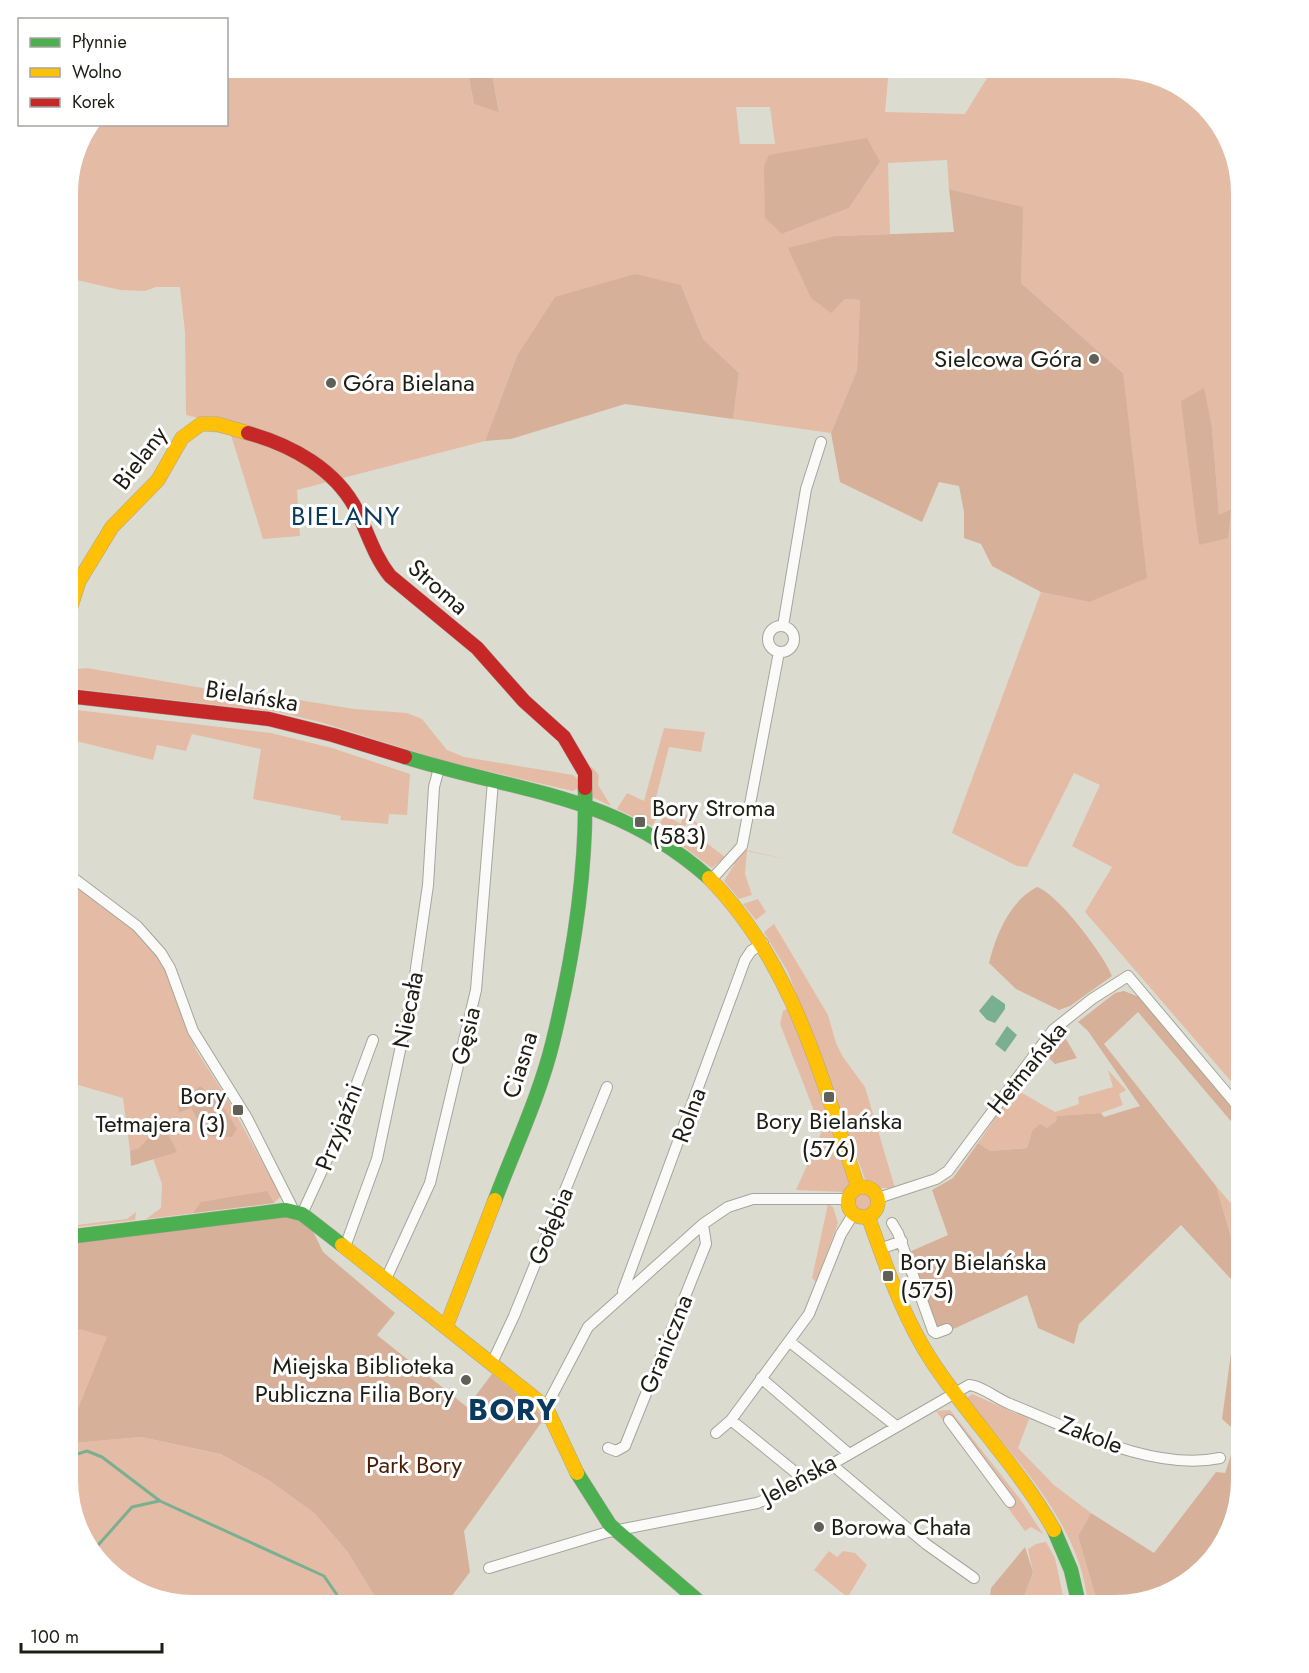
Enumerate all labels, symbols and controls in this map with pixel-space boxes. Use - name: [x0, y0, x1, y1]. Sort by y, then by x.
- legend: [18, 18, 228, 126]
- text: Płynnie: [72, 29, 127, 55]
- text: Wolno: [72, 59, 122, 85]
- text: Korek: [72, 89, 115, 115]
- place label: Sielcowa Góra: [934, 341, 1082, 376]
- marker: Sielcowa Góra: [1087, 352, 1101, 366]
- place label: Góra Bielana: [343, 365, 475, 400]
- marker: Góra Bielana: [324, 376, 338, 390]
- street label: Bielany: [104, 418, 176, 497]
- district label: BIELANY: [291, 497, 401, 535]
- street label: Stroma: [400, 550, 476, 623]
- street label: Bielańska: [203, 671, 301, 720]
- place label: Bory Stroma (583): [652, 790, 775, 853]
- marker: Bory Stroma (583): [633, 815, 647, 829]
- street label: Niecała: [383, 969, 432, 1051]
- street label: Gęsia: [442, 1003, 489, 1068]
- street label: Hetmańska: [978, 1014, 1075, 1121]
- street label: Ciasna: [493, 1027, 546, 1103]
- place label: Bory Tetmajera (3): [96, 1078, 226, 1141]
- street label: Przyjaźni: [306, 1078, 371, 1176]
- street label: Rolna: [662, 1082, 715, 1147]
- marker: Bory Bielańska (576): [822, 1090, 836, 1104]
- marker: Bory Tetmajera (3): [231, 1103, 245, 1117]
- place label: Bory Bielańska (576): [756, 1103, 902, 1166]
- street label: Gołębia: [519, 1182, 582, 1270]
- place label: Bory Bielańska (575): [900, 1244, 1047, 1307]
- marker: Bory Bielańska (575): [881, 1269, 895, 1283]
- street label: Graniczna: [630, 1289, 701, 1399]
- place label: Miejska Biblioteka Publiczna Filia Bory: [255, 1348, 454, 1411]
- marker: Miejska Biblioteka Publiczna Filia Bory: [459, 1373, 473, 1387]
- district label: BORY: [468, 1388, 558, 1431]
- street label: Zakole: [1054, 1406, 1128, 1463]
- street label: Jeleńska: [752, 1444, 842, 1514]
- park label: Park Bory: [366, 1447, 462, 1482]
- place label: Borowa Chata: [831, 1509, 971, 1544]
- marker: Borowa Chata: [812, 1520, 826, 1534]
- scale bar: [21, 1616, 162, 1654]
- text: 100 m: [30, 1624, 79, 1650]

